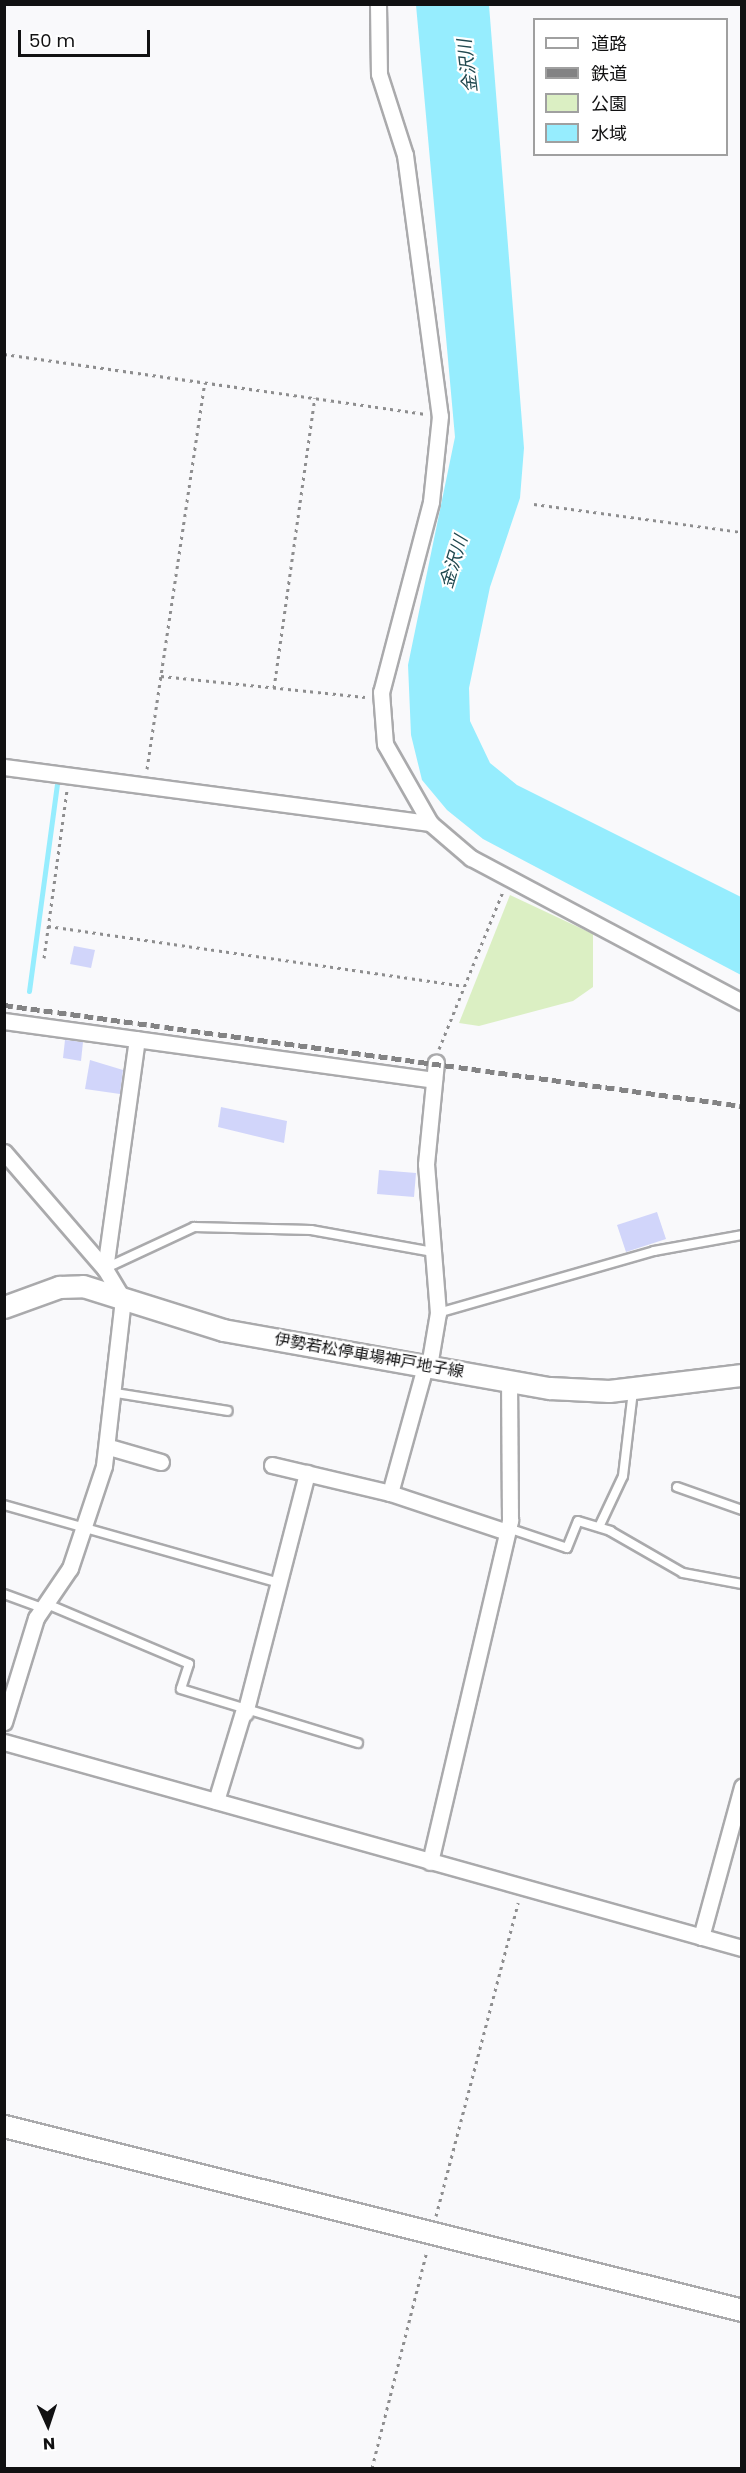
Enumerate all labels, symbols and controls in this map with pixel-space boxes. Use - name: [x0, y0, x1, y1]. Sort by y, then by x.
- scale bar: [21, 18, 153, 56]
- legend: [533, 18, 728, 156]
- text: 50 m: [29, 28, 75, 53]
- text: 道路: [591, 31, 627, 56]
- water label: 金沢川: [454, 38, 482, 94]
- text: 鉄道: [591, 61, 627, 86]
- text: 公園: [591, 91, 627, 116]
- text: 水域: [591, 121, 627, 146]
- water label: 金沢川: [436, 533, 472, 591]
- street label: 伊勢若松停車場神戸地子線: [273, 1330, 465, 1382]
- north arrow: [18, 2395, 78, 2455]
- text: N: [42, 2432, 56, 2455]

